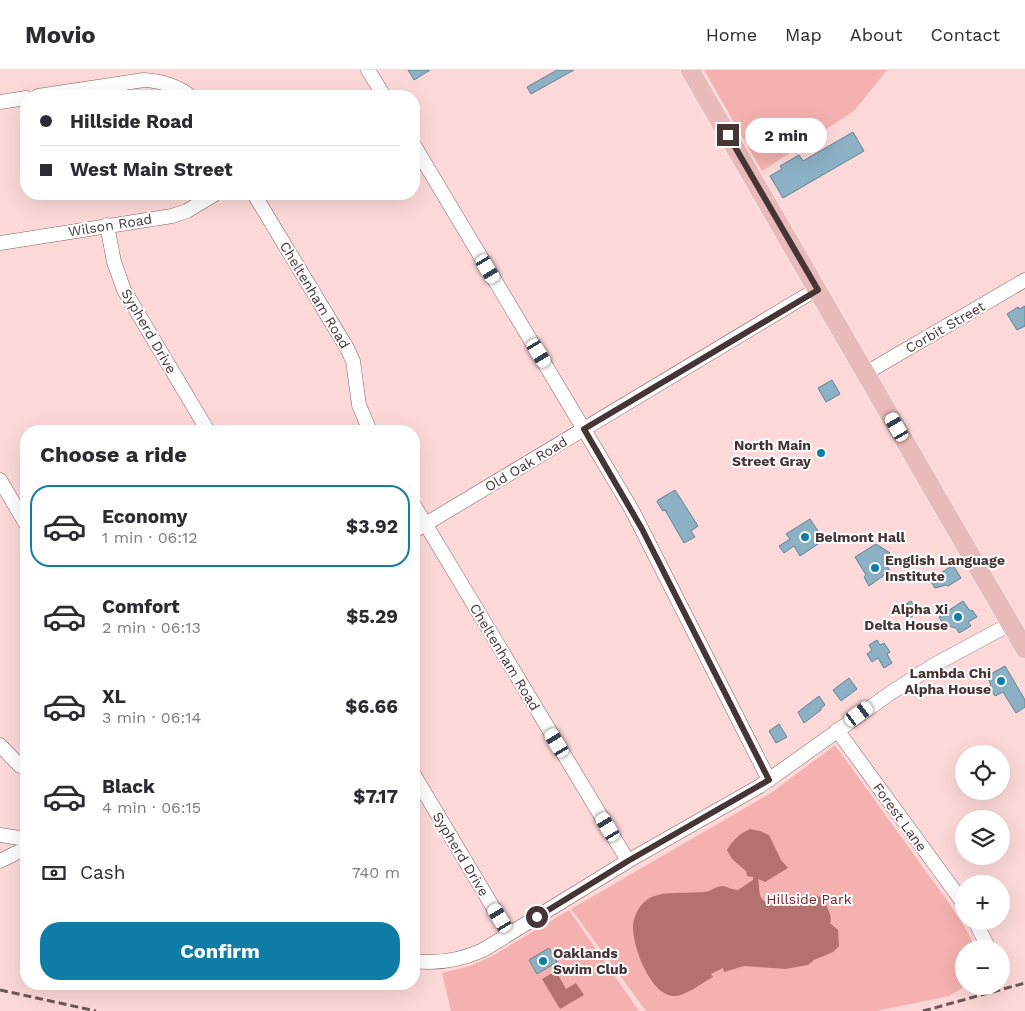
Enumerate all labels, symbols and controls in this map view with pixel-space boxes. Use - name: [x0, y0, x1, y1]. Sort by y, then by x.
- text: Movio: [25, 21, 96, 49]
- text: Home: [706, 24, 757, 45]
- text: Map: [785, 24, 822, 45]
- text: About: [850, 24, 902, 45]
- text: Contact: [930, 24, 1000, 45]
- text: Hillside Road: [70, 110, 193, 133]
- callout: 2 min: [746, 118, 828, 152]
- route end: [717, 124, 739, 146]
- text: 2 min: [764, 126, 808, 145]
- text: West Main Street: [70, 158, 233, 181]
- street label: Wilson Road: [67, 210, 153, 240]
- street label: Cheltenham Road: [277, 239, 353, 351]
- car: [473, 252, 502, 286]
- street label: Sypherd Drive: [118, 286, 180, 376]
- street label: Corbit Street: [902, 298, 988, 356]
- car: [524, 336, 553, 370]
- car: [883, 410, 910, 444]
- street label: Old Oak Road: [482, 433, 570, 495]
- place label: North Main Street Gray: [732, 437, 811, 469]
- text: Choose a ride: [40, 442, 187, 467]
- marker: North Main Street Gray: [815, 447, 827, 459]
- icon: car: [42, 504, 87, 549]
- text: Economy: [102, 505, 187, 528]
- text: $3.92: [346, 515, 398, 538]
- text: 1 min · 06:12: [102, 528, 198, 547]
- place label: Belmont Hall: [815, 529, 906, 545]
- marker: Belmont Hall: [799, 531, 811, 543]
- place label: English Language Institute: [885, 552, 1005, 584]
- marker: English Language Institute: [869, 562, 881, 574]
- icon: car: [42, 594, 87, 639]
- text: Comfort: [102, 595, 180, 618]
- street label: Cheltenham Road: [467, 601, 543, 713]
- place label: Alpha Xi Delta House: [864, 601, 948, 633]
- text: $5.29: [346, 605, 398, 628]
- marker: Alpha Xi Delta House: [952, 611, 964, 623]
- text: 2 min · 06:13: [102, 618, 201, 637]
- place label: Lambda Chi Alpha House: [905, 665, 991, 697]
- marker: Lambda Chi Alpha House: [995, 675, 1007, 687]
- icon: car: [42, 684, 87, 729]
- text: XL: [102, 685, 126, 708]
- text: $6.66: [345, 695, 398, 718]
- car: [842, 699, 875, 729]
- text: 3 min · 06:14: [102, 708, 201, 727]
- car: [542, 726, 571, 760]
- map controls: [955, 745, 1010, 995]
- button: locate: [955, 745, 1010, 800]
- icon: car: [42, 774, 87, 819]
- text: Black: [102, 775, 155, 798]
- street label: Forest Lane: [870, 780, 930, 854]
- text: $7.17: [353, 785, 398, 808]
- text: 4 min · 06:15: [102, 798, 201, 817]
- street label: Sypherd Drive: [430, 809, 492, 899]
- car: [593, 810, 622, 844]
- button: layers: [955, 810, 1010, 865]
- icon: cash: [40, 859, 68, 887]
- text: Cash: [80, 861, 126, 884]
- text: 740 m: [352, 863, 400, 882]
- button: +: [955, 875, 1010, 930]
- park label: Hillside Park: [766, 891, 852, 907]
- car: [485, 901, 514, 935]
- route start: [526, 906, 548, 928]
- button: Confirm: [40, 922, 400, 980]
- button: −: [955, 940, 1010, 995]
- place label: Oaklands Swim Club: [553, 945, 628, 977]
- marker: Oaklands Swim Club: [537, 955, 549, 967]

